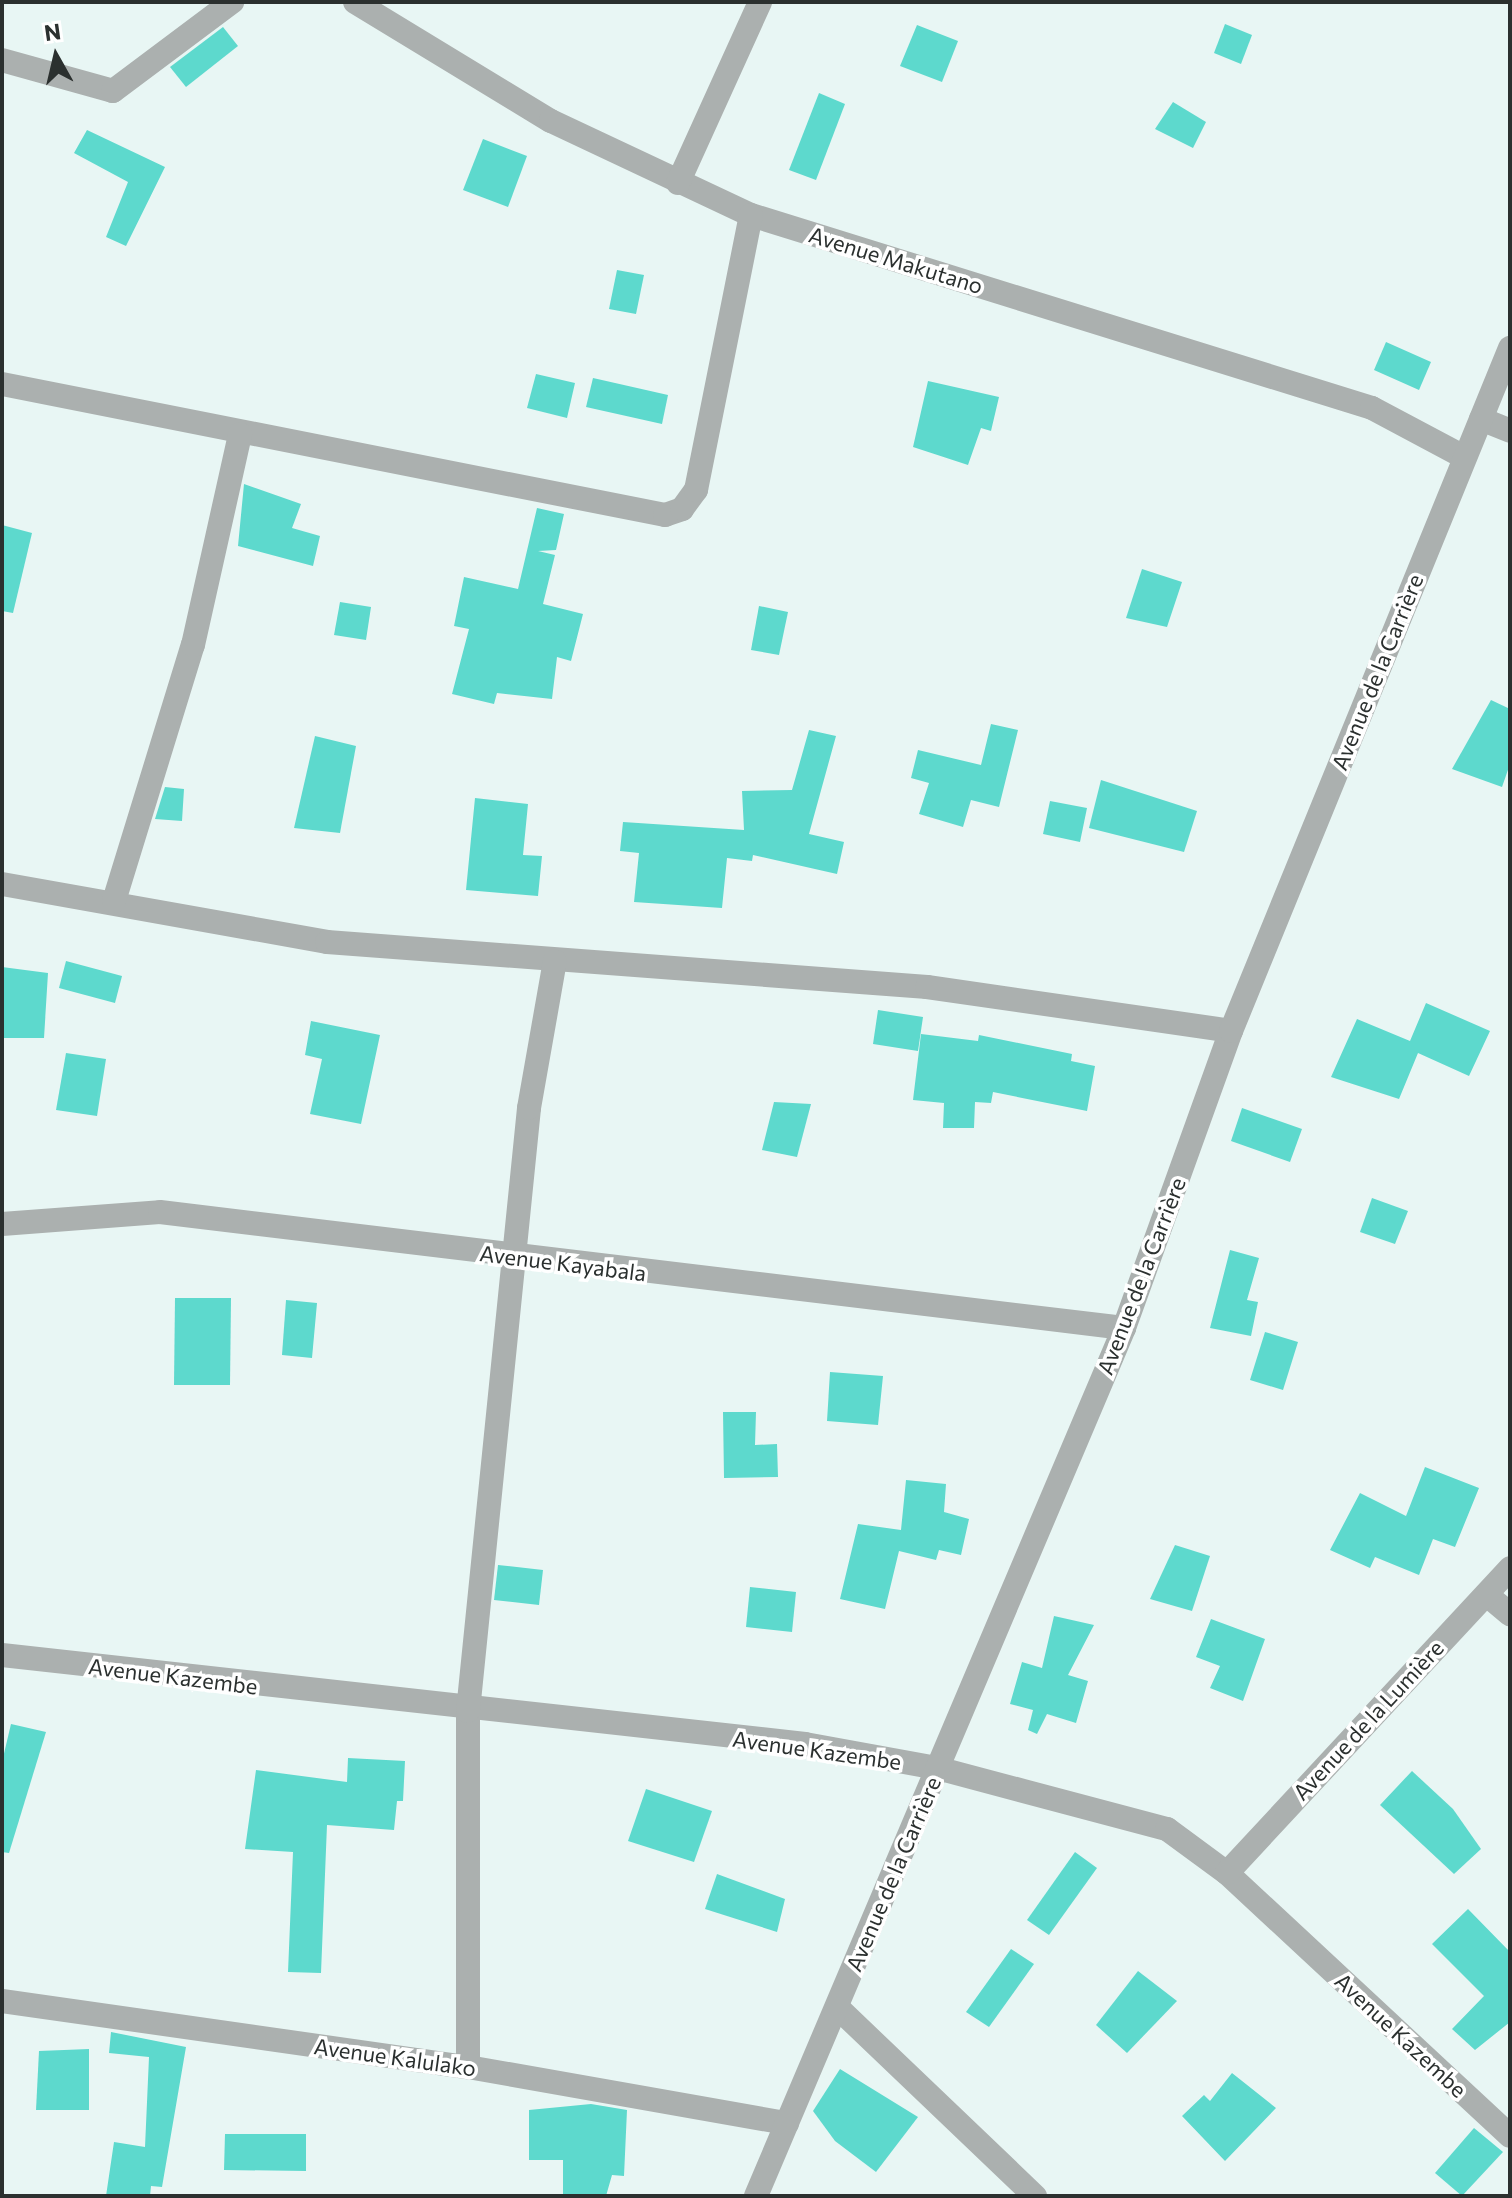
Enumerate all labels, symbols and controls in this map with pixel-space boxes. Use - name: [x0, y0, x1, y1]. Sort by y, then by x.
- north arrow: [16, 16, 96, 96]
- text: N: [43, 17, 63, 46]
- street label: Avenue Makutano: [806, 221, 986, 299]
- street label: Avenue de la Carrière: [1326, 570, 1428, 774]
- street label: Avenue de la Carrière: [1091, 1174, 1191, 1378]
- street label: Avenue Kayabala: [478, 1240, 648, 1286]
- street label: Avenue de la Lumière: [1287, 1635, 1449, 1805]
- street label: Avenue Kazembe: [87, 1653, 259, 1699]
- street label: Avenue Kazembe: [731, 1725, 903, 1775]
- street label: Avenue de la Carrière: [840, 1773, 946, 1975]
- street label: Avenue Kazembe: [1330, 1967, 1472, 2103]
- street label: Avenue Kalulako: [312, 2033, 478, 2081]

